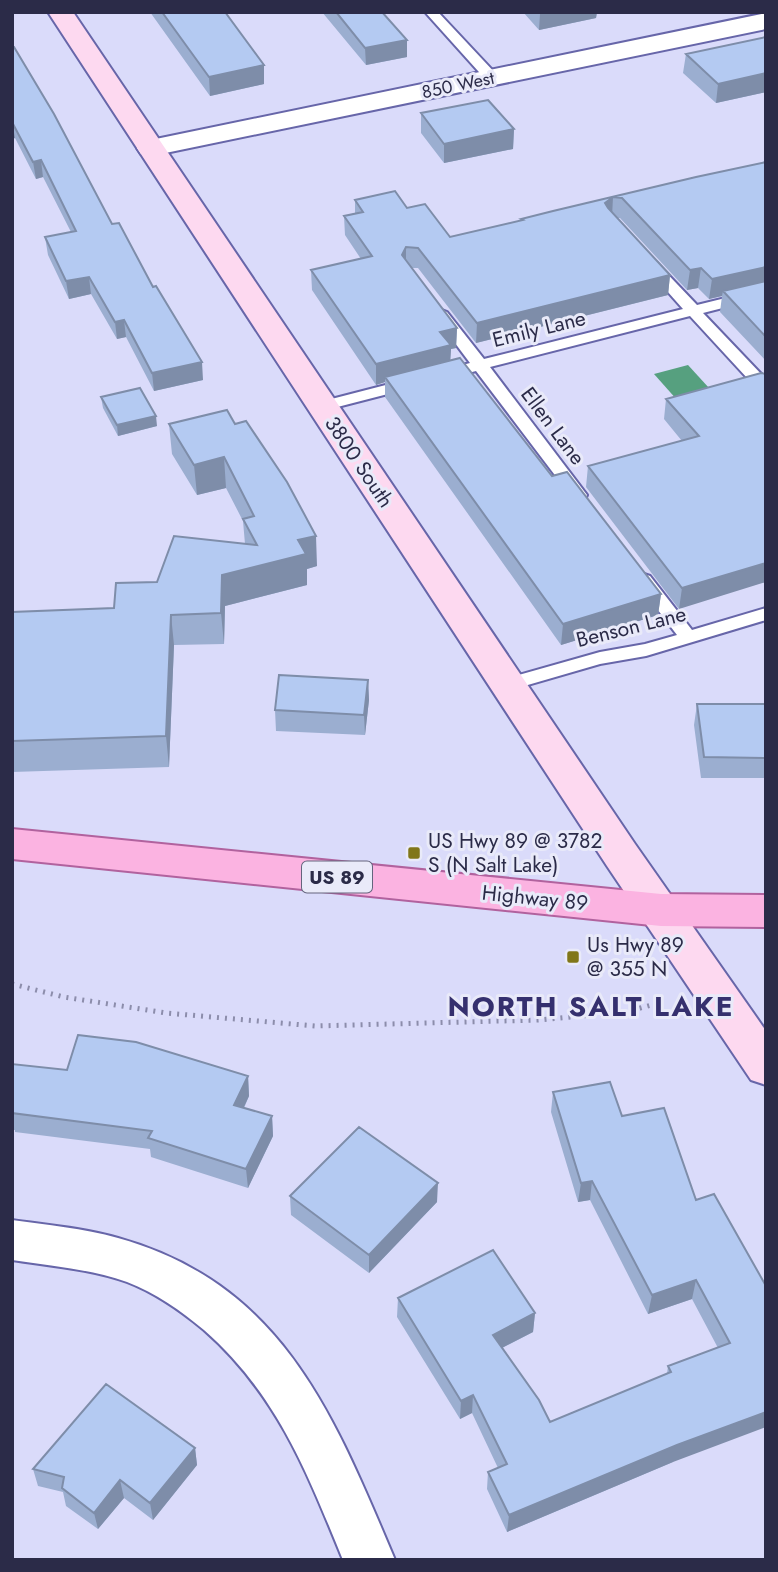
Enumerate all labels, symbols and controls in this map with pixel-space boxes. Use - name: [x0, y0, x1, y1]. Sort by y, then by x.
- street label: 850 West: [419, 65, 497, 105]
- street label: Emily Lane: [489, 303, 589, 355]
- street label: Ellen Lane: [514, 381, 592, 471]
- street label: 3800 South: [317, 410, 401, 514]
- street label: Benson Lane: [573, 599, 689, 655]
- place label: US Hwy 89 @ 3782 S (N Salt Lake): [428, 826, 602, 880]
- marker: US Hwy 89 @ 3782 S (N Salt Lake): [406, 845, 422, 861]
- road number: US 89: [302, 862, 372, 892]
- street label: Highway 89: [480, 878, 590, 918]
- place label: Us Hwy 89 @ 355 N: [587, 930, 684, 984]
- marker: Us Hwy 89 @ 355 N: [565, 949, 581, 965]
- district label: NORTH SALT LAKE: [447, 986, 735, 1027]

